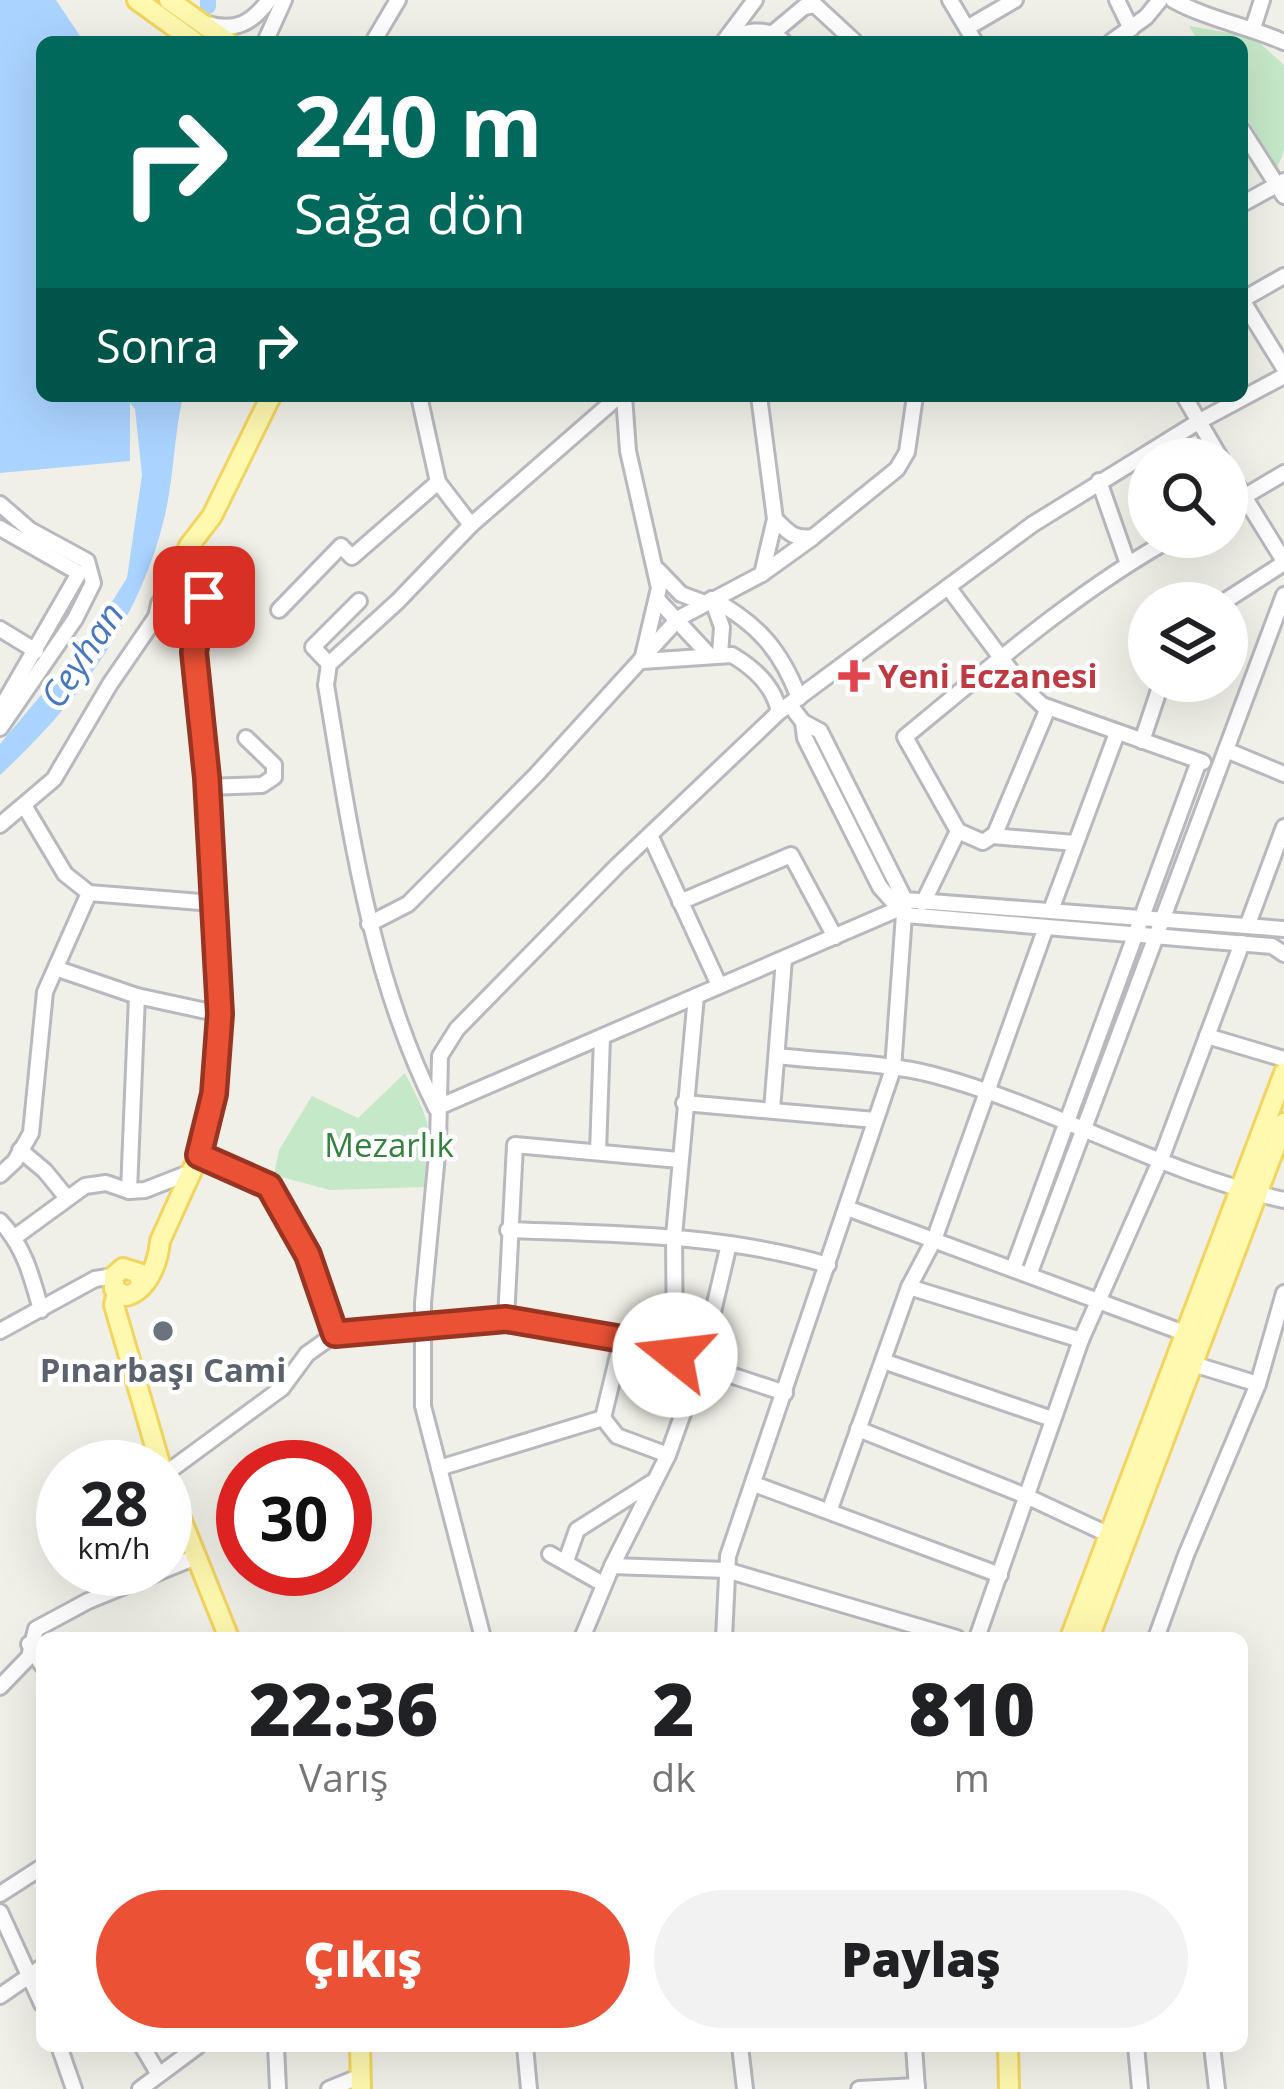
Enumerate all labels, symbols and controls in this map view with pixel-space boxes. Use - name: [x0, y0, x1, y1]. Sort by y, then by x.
- text: 240 m: [294, 67, 542, 182]
- icon: right: [96, 84, 252, 240]
- text: Sağa dön: [294, 176, 526, 250]
- icon: right: [243, 312, 309, 378]
- text: Sonra: [96, 315, 219, 376]
- map controls: [1128, 438, 1248, 702]
- button: search: [1128, 438, 1248, 558]
- pin: [153, 546, 255, 648]
- icon: arrive: [171, 564, 237, 630]
- button: layers: [1128, 582, 1248, 702]
- water label: Ceyhan: [28, 592, 135, 717]
- place label: Yeni Eczanesi: [878, 653, 1098, 698]
- marker: Yeni Eczanesi: [841, 663, 867, 689]
- park label: Mezarlık: [324, 1122, 454, 1167]
- position arrow: [612, 1292, 738, 1418]
- marker: Pınarbaşı Cami: [150, 1318, 176, 1344]
- place label: Pınarbaşı Cami: [40, 1347, 286, 1392]
- speed limit sign: 30: [216, 1440, 372, 1596]
- text: 28: [80, 1462, 148, 1544]
- text: km/h: [78, 1527, 150, 1568]
- text: 22:36: [249, 1659, 438, 1757]
- text: 2: [652, 1659, 695, 1757]
- text: 810: [909, 1659, 1035, 1757]
- text: Varış: [299, 1750, 388, 1803]
- text: dk: [651, 1750, 696, 1803]
- text: m: [954, 1750, 990, 1803]
- button: Çıkış: [96, 1890, 630, 2028]
- button: Paylaş: [654, 1890, 1188, 2028]

